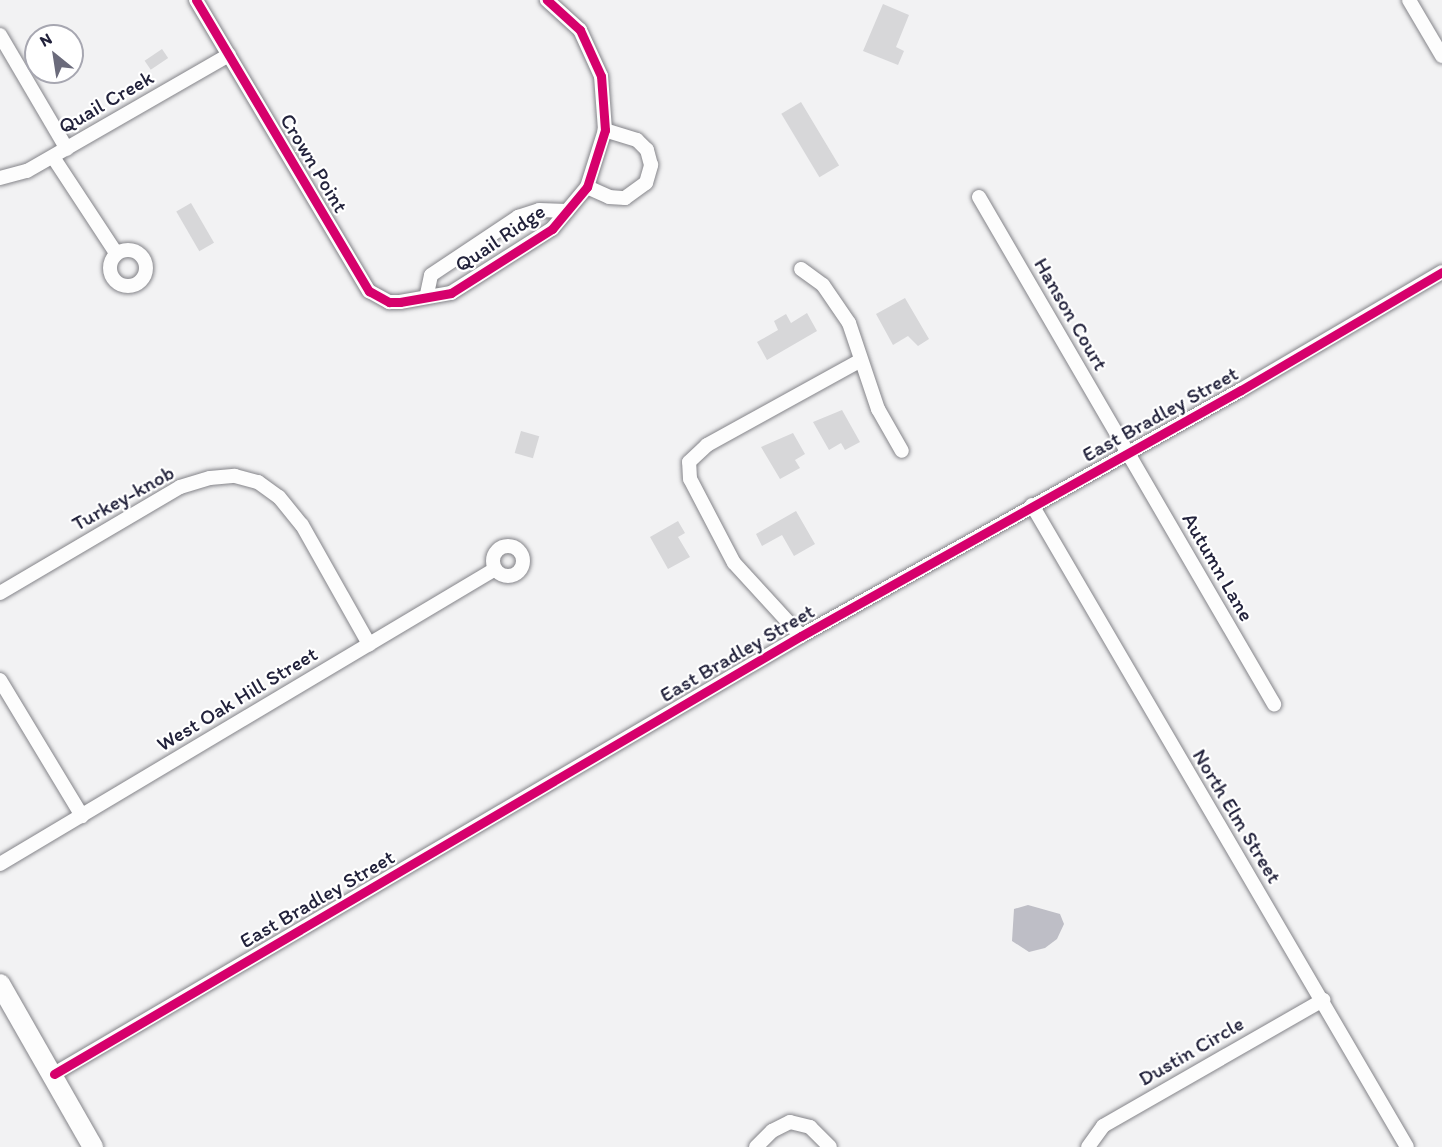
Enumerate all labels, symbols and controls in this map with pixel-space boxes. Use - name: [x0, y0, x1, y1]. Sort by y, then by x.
- north arrow: [24, 24, 84, 84]
- text: N: [36, 29, 55, 51]
- street label: Quail Creek: [54, 65, 158, 139]
- street label: Crown Point: [275, 109, 353, 217]
- street label: Quail Ridge: [450, 199, 550, 277]
- street label: Hanson Court: [1029, 253, 1113, 375]
- street label: East Bradley Street: [1078, 361, 1242, 467]
- street label: Turkey-knob: [67, 460, 179, 536]
- street label: Autumn Lane: [1177, 508, 1259, 626]
- street label: East Bradley Street: [655, 598, 819, 708]
- street label: West Oak Hill Street: [152, 641, 322, 757]
- street label: North Elm Street: [1187, 745, 1287, 887]
- street label: East Bradley Street: [235, 844, 399, 954]
- street label: Dustin Circle: [1134, 1011, 1248, 1091]

